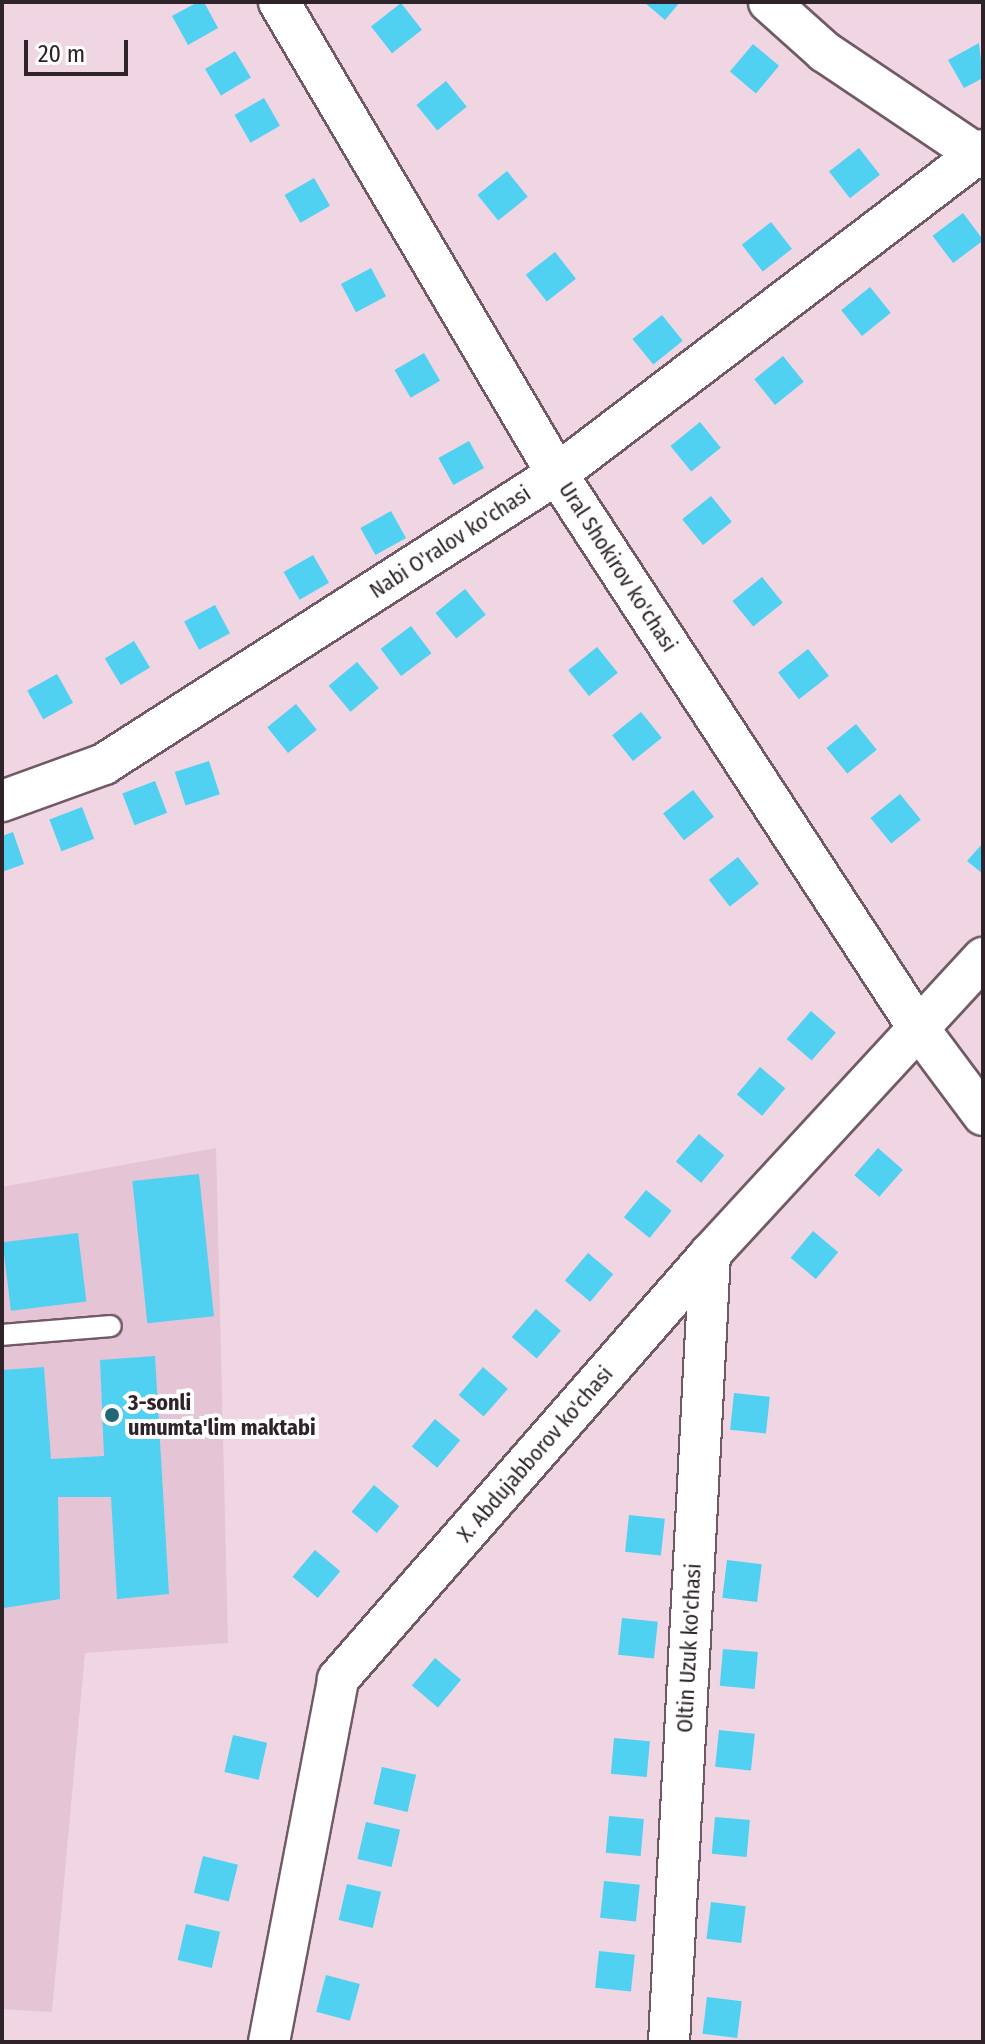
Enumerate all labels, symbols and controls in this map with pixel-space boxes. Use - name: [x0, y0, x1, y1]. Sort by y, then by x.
- scale bar: [28, 24, 132, 74]
- text: 20 m: [38, 40, 85, 68]
- street label: Ural Shokirov ko'chasi: [553, 477, 683, 657]
- street label: Nabi O'ralov ko'chasi: [365, 480, 535, 604]
- street label: X. Abdujabborov ko'chasi: [452, 1361, 618, 1547]
- place label: 3-sonli umumta'lim maktabi: [128, 1389, 316, 1440]
- marker: 3-sonli umumta'lim maktabi: [103, 1406, 121, 1424]
- street label: Oltin Uzuk ko'chasi: [671, 1563, 707, 1733]

